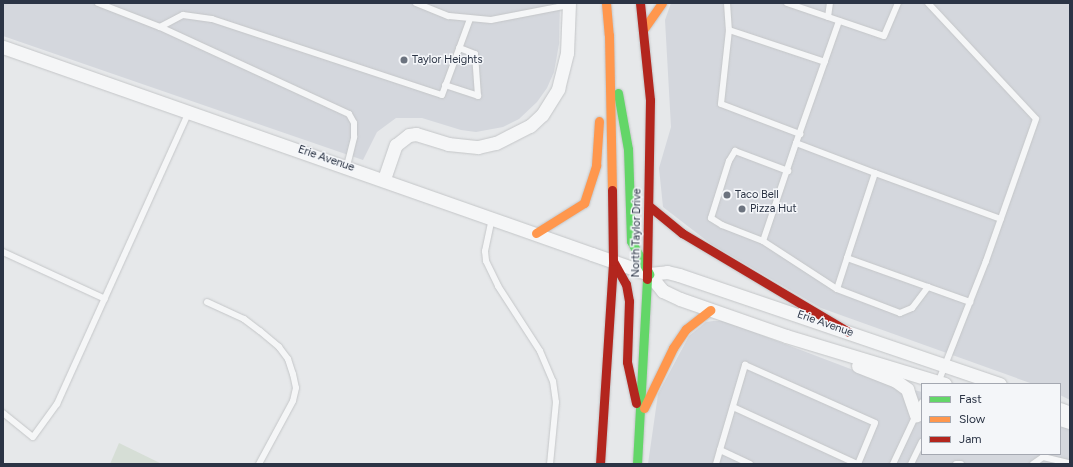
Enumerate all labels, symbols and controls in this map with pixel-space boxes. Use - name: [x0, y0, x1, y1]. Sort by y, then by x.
- place label: Taylor Heights: [412, 53, 483, 67]
- marker: Taylor Heights: [399, 55, 409, 65]
- street label: Erie Avenue: [296, 143, 356, 175]
- street label: North Taylor Drive: [630, 188, 644, 278]
- place label: Taco Bell: [735, 188, 779, 202]
- marker: Taco Bell: [722, 190, 732, 200]
- place label: Pizza Hut: [750, 202, 797, 216]
- marker: Pizza Hut: [737, 204, 747, 214]
- street label: Erie Avenue: [795, 308, 855, 340]
- legend: [921, 383, 1061, 455]
- text: Fast: [959, 392, 982, 406]
- text: Slow: [959, 412, 985, 426]
- text: Jam: [959, 432, 982, 446]

